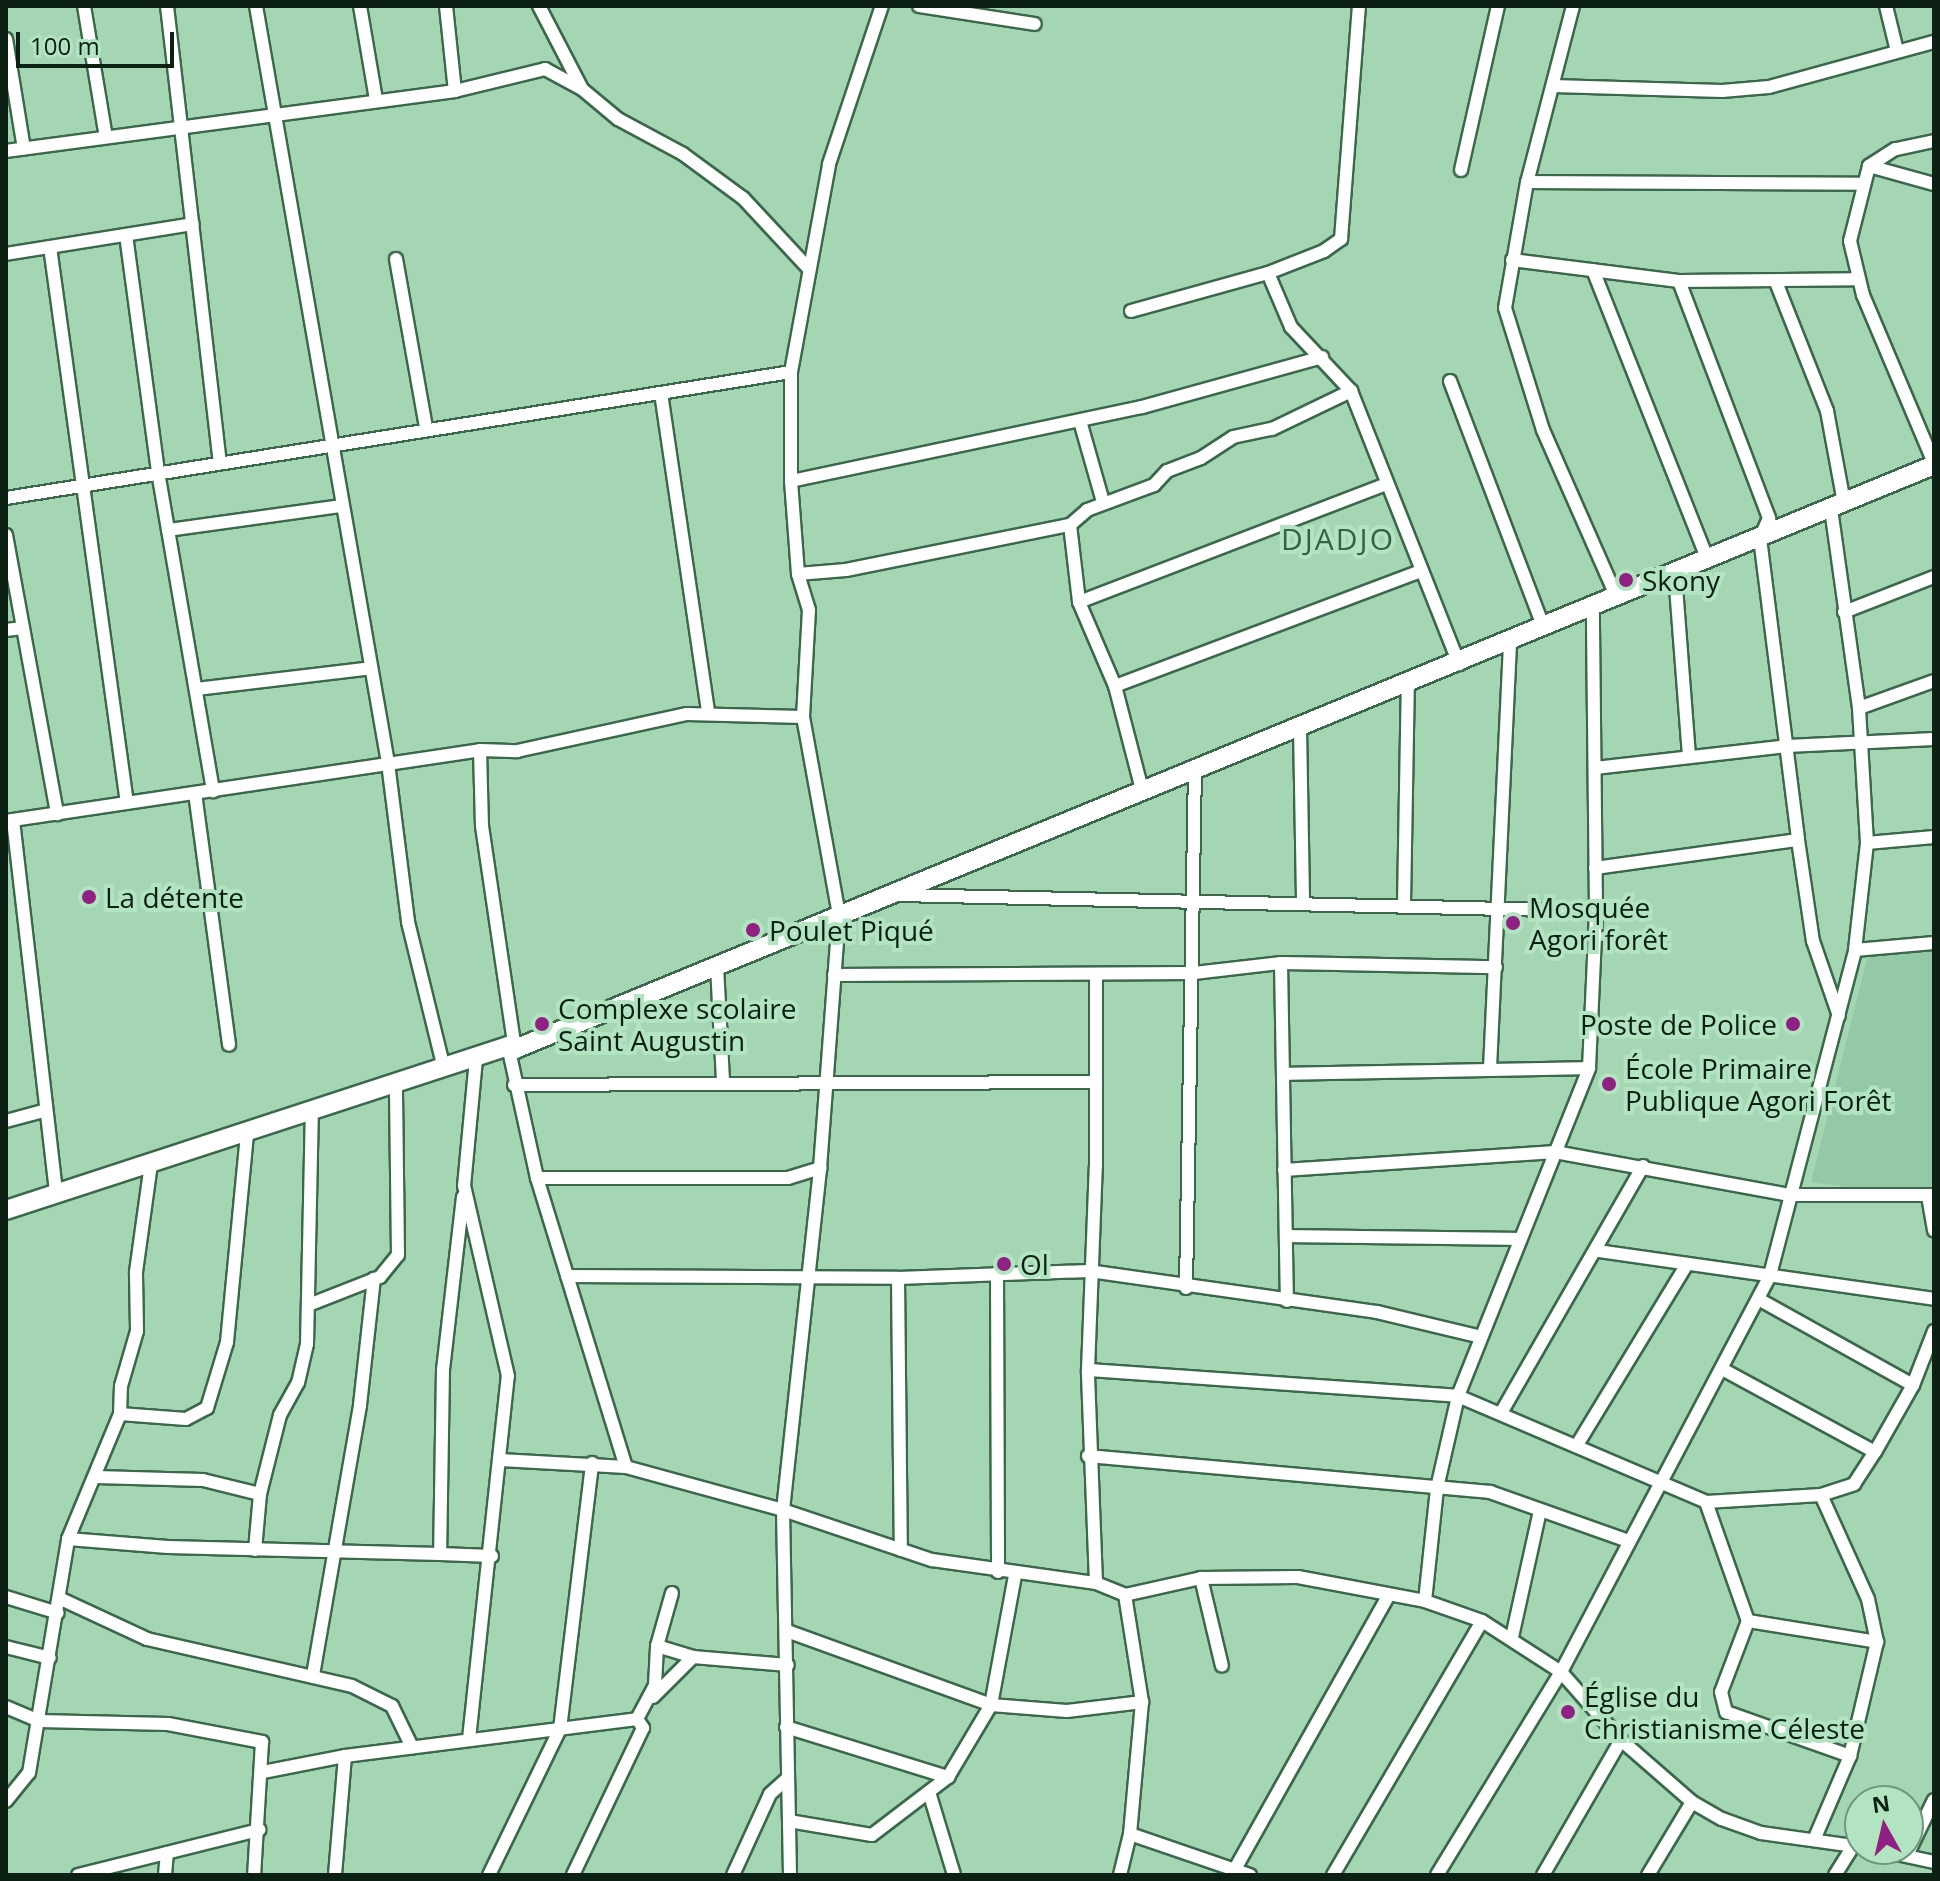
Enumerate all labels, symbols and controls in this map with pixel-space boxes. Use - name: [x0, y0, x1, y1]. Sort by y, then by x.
- scale bar: [20, 16, 178, 66]
- text: 100 m: [30, 29, 100, 62]
- district label: DJADJO: [1281, 521, 1395, 557]
- place label: Skony: [1642, 563, 1720, 597]
- marker: Skony: [1617, 571, 1635, 589]
- place label: La détente: [105, 880, 244, 914]
- marker: La détente: [80, 888, 98, 906]
- place label: Mosquée Agori forêt: [1529, 890, 1668, 956]
- place label: Poulet Piqué: [769, 913, 934, 947]
- marker: Mosquée Agori forêt: [1504, 914, 1522, 932]
- marker: Poulet Piqué: [744, 921, 762, 939]
- place label: Complexe scolaire Saint Augustin: [558, 991, 796, 1057]
- place label: Poste de Police: [1580, 1007, 1777, 1041]
- marker: Complexe scolaire Saint Augustin: [533, 1015, 551, 1033]
- marker: Poste de Police: [1784, 1015, 1802, 1033]
- place label: École Primaire Publique Agori Forêt: [1625, 1051, 1892, 1117]
- marker: École Primaire Publique Agori Forêt: [1600, 1075, 1618, 1093]
- place label: Ol: [1020, 1247, 1049, 1281]
- marker: Ol: [995, 1255, 1013, 1273]
- place label: Église du Christianisme Céleste: [1584, 1679, 1865, 1745]
- marker: Église du Christianisme Céleste: [1559, 1703, 1577, 1721]
- north arrow: [1844, 1785, 1924, 1865]
- text: N: [1870, 1787, 1892, 1819]

